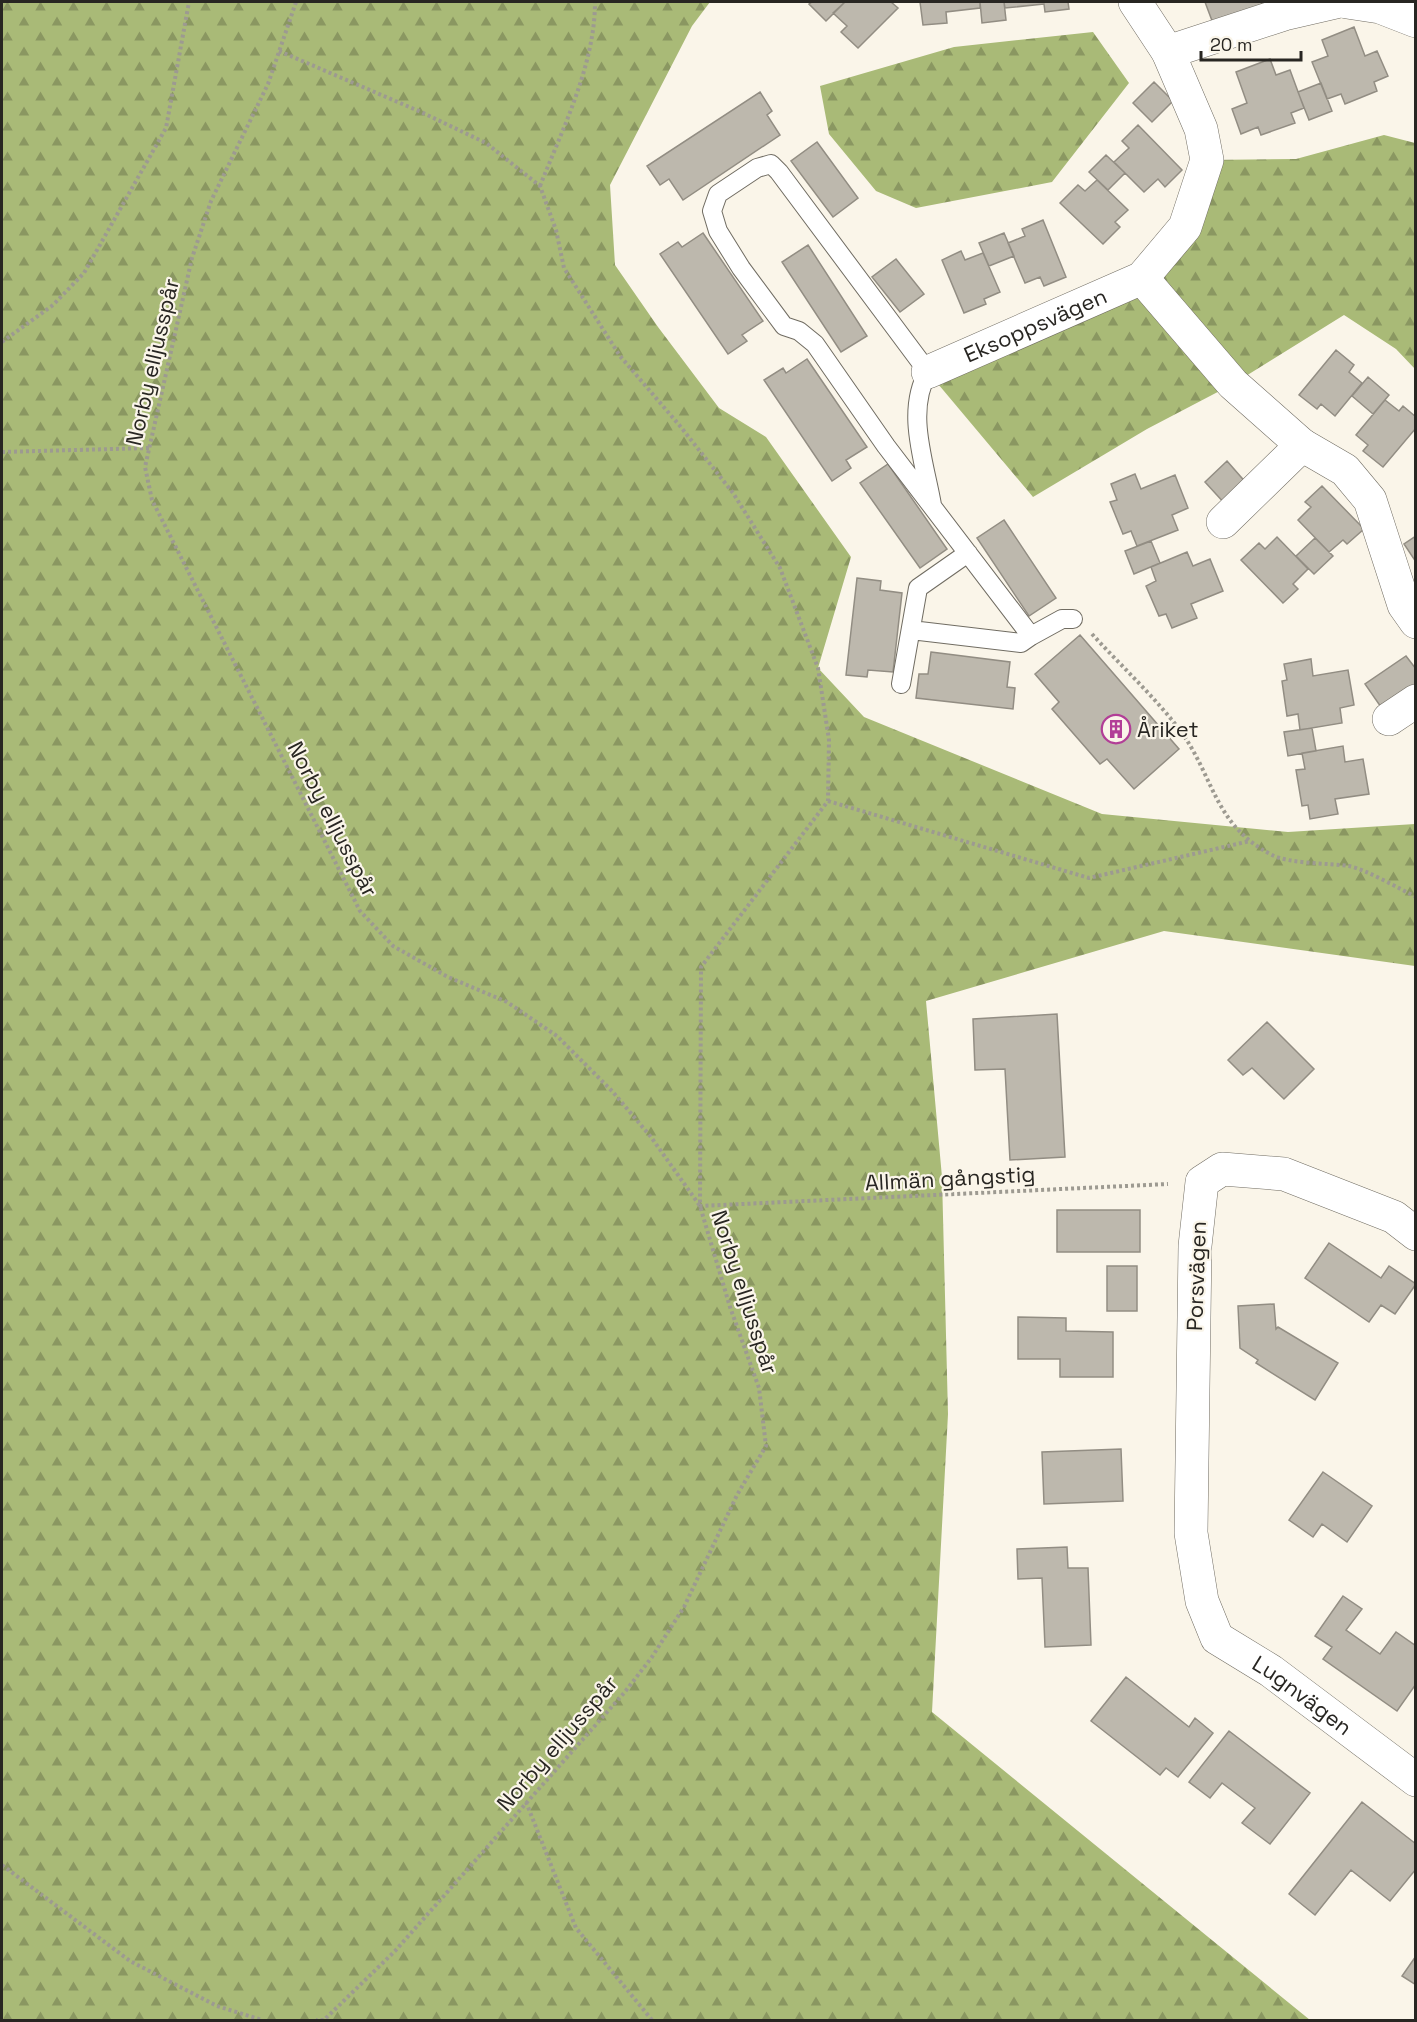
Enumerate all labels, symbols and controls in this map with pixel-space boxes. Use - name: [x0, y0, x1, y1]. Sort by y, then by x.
- scale bar: [1201, 24, 1302, 62]
- text: 20 m: [1210, 33, 1253, 56]
- street label: Norby elljusspår: [119, 276, 185, 448]
- street label: Eksoppsvägen: [959, 281, 1111, 369]
- building icon: Åriket: [1100, 713, 1132, 745]
- place label: Åriket: [1137, 715, 1199, 743]
- street label: Norby elljusspår: [282, 737, 384, 901]
- street label: Allmän gångstig: [864, 1160, 1036, 1196]
- street label: Norby elljusspår: [705, 1206, 785, 1378]
- street label: Porsvägen: [1180, 1220, 1212, 1332]
- street label: Lugnvägen: [1247, 1649, 1358, 1741]
- street label: Norby elljusspår: [490, 1669, 624, 1817]

